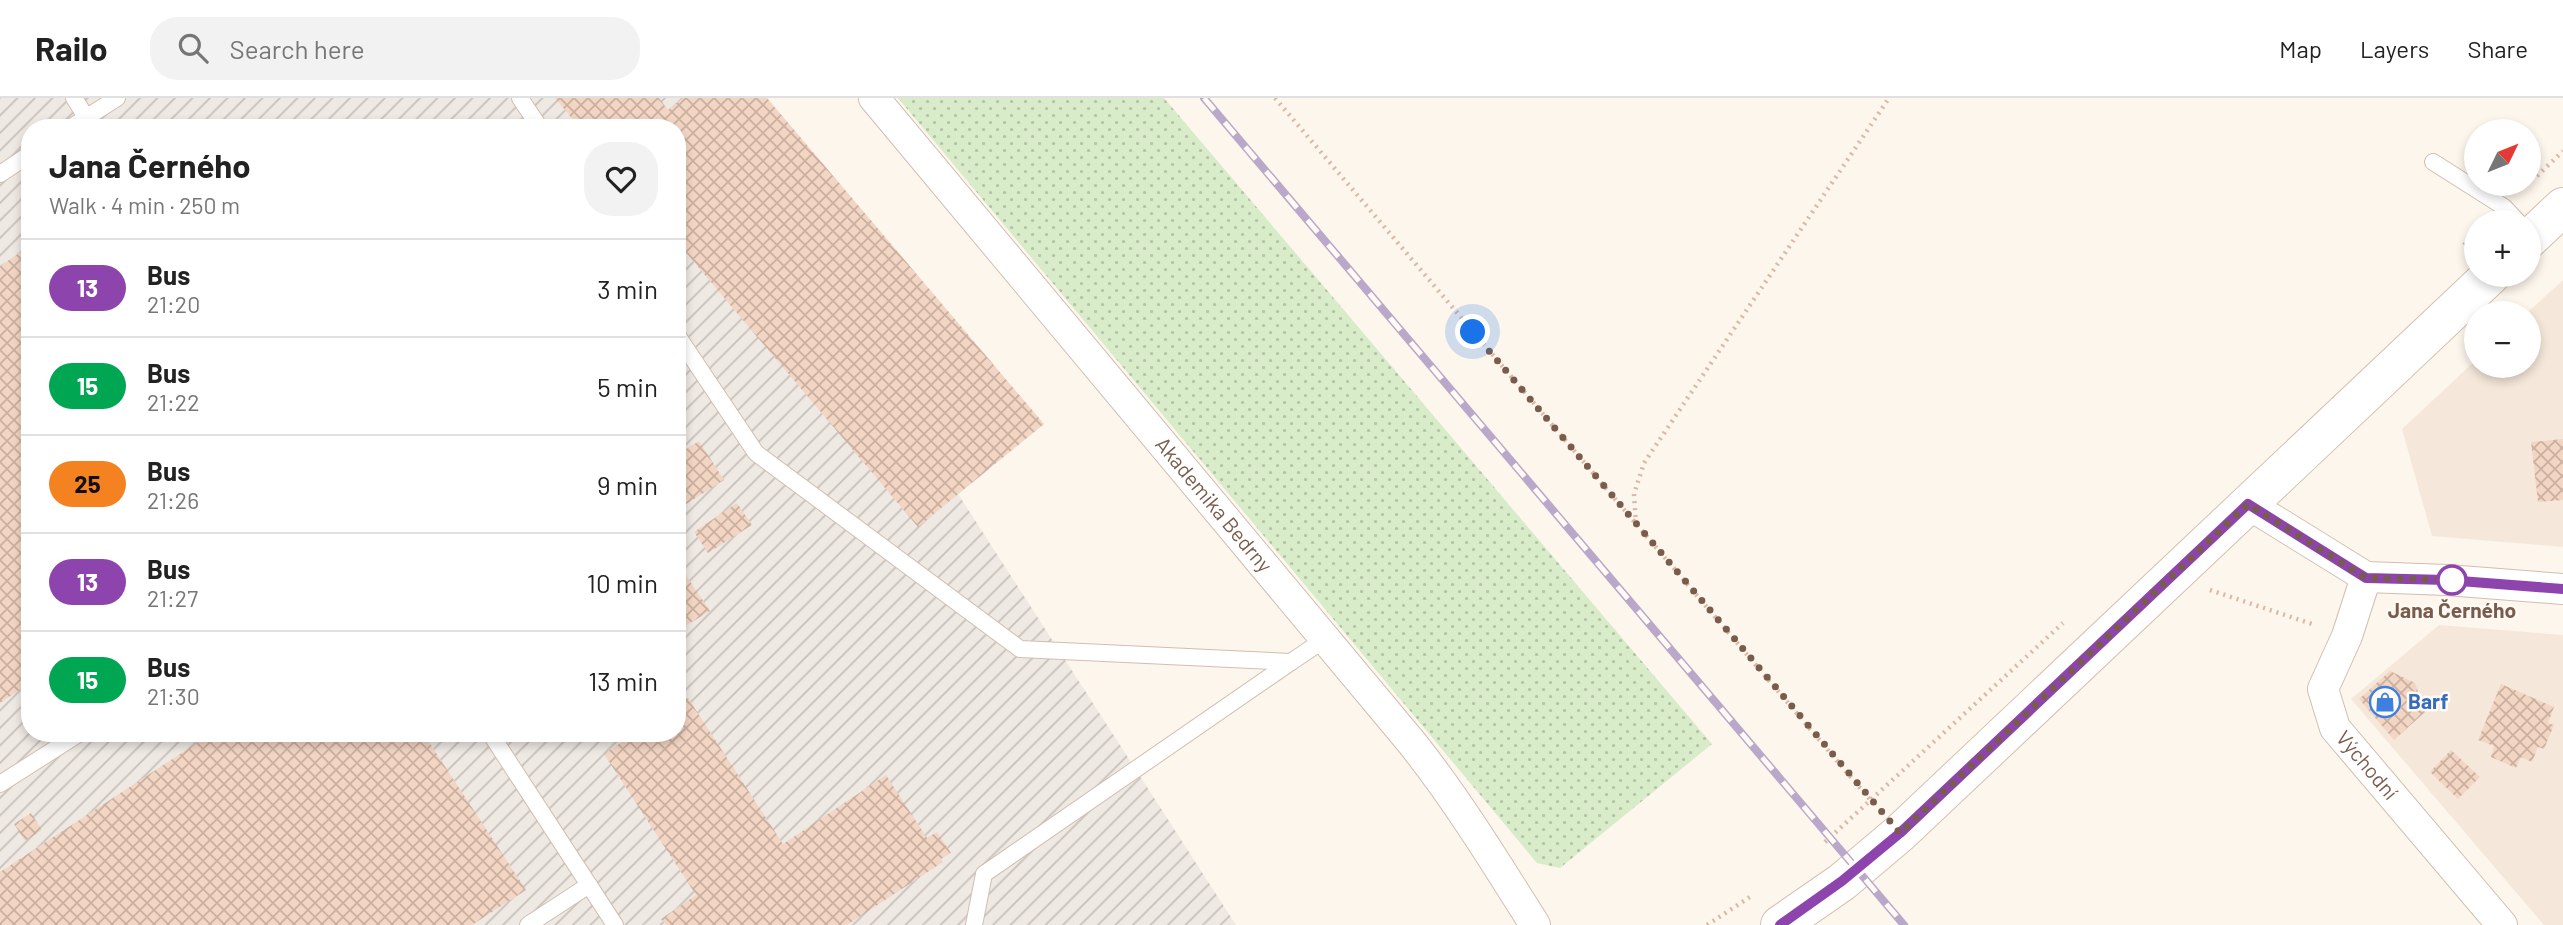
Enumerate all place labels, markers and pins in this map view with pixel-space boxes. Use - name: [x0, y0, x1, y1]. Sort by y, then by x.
- marker: Jana Černého: [2437, 565, 2467, 595]
- place label: Jana Černého: [2388, 597, 2516, 622]
- shop icon: Barf: [2368, 685, 2402, 719]
- place label: Barf: [2408, 688, 2448, 713]

